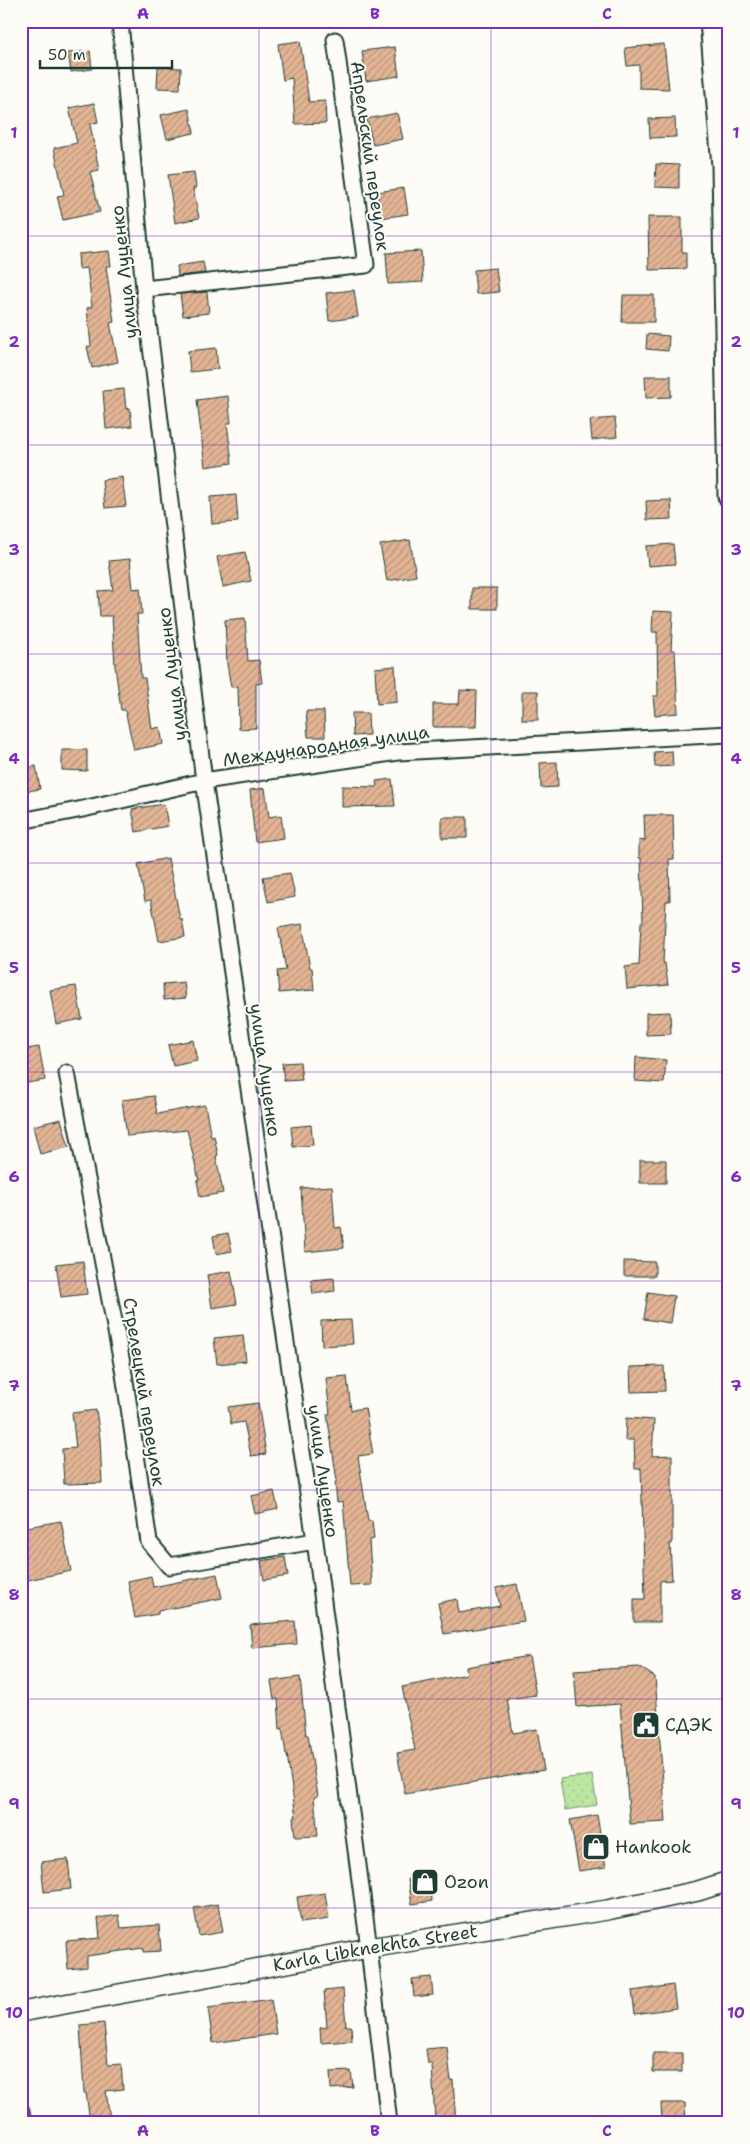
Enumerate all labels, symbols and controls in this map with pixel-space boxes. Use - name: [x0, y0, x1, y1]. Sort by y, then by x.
- text: A: [137, 3, 149, 24]
- text: B: [370, 3, 380, 24]
- text: C: [602, 3, 612, 24]
- scale bar: [40, 38, 172, 70]
- text: 50 m: [48, 45, 86, 65]
- street label: Апрельский переулок: [345, 60, 395, 253]
- text: 1: [10, 122, 18, 143]
- text: 1: [732, 122, 740, 143]
- street label: улица Луценко: [105, 204, 143, 340]
- text: 2: [8, 331, 20, 352]
- text: 2: [730, 331, 742, 352]
- text: 3: [8, 539, 20, 560]
- text: 3: [730, 539, 742, 560]
- street label: улица Луценко: [152, 606, 192, 742]
- street label: Международная улица: [221, 720, 431, 772]
- text: 4: [8, 748, 20, 769]
- text: 4: [730, 748, 742, 769]
- text: 5: [9, 957, 19, 978]
- text: 5: [731, 957, 741, 978]
- street label: улица Луценко: [244, 1002, 286, 1138]
- text: 6: [8, 1166, 20, 1187]
- text: 6: [730, 1166, 742, 1187]
- street label: Стрелецкий переулок: [117, 1296, 171, 1488]
- text: 7: [8, 1375, 20, 1396]
- text: 7: [730, 1375, 742, 1396]
- street label: улица Луценко: [302, 1403, 344, 1539]
- text: 8: [8, 1584, 20, 1605]
- text: 8: [730, 1584, 742, 1605]
- public building icon: СДЭК: [631, 1710, 661, 1740]
- place label: СДЭК: [665, 1713, 713, 1737]
- text: 9: [8, 1793, 20, 1814]
- text: 9: [730, 1793, 742, 1814]
- shop icon: Hankook: [581, 1832, 611, 1862]
- place label: Hankook: [615, 1835, 692, 1859]
- shop icon: Ozon: [410, 1867, 440, 1897]
- place label: Ozon: [444, 1870, 489, 1894]
- street label: Karla Libknekhta Street: [271, 1919, 479, 1977]
- text: 10: [5, 2002, 23, 2023]
- text: 10: [727, 2002, 745, 2023]
- text: A: [137, 2120, 149, 2141]
- text: B: [370, 2120, 380, 2141]
- text: C: [602, 2120, 612, 2141]

